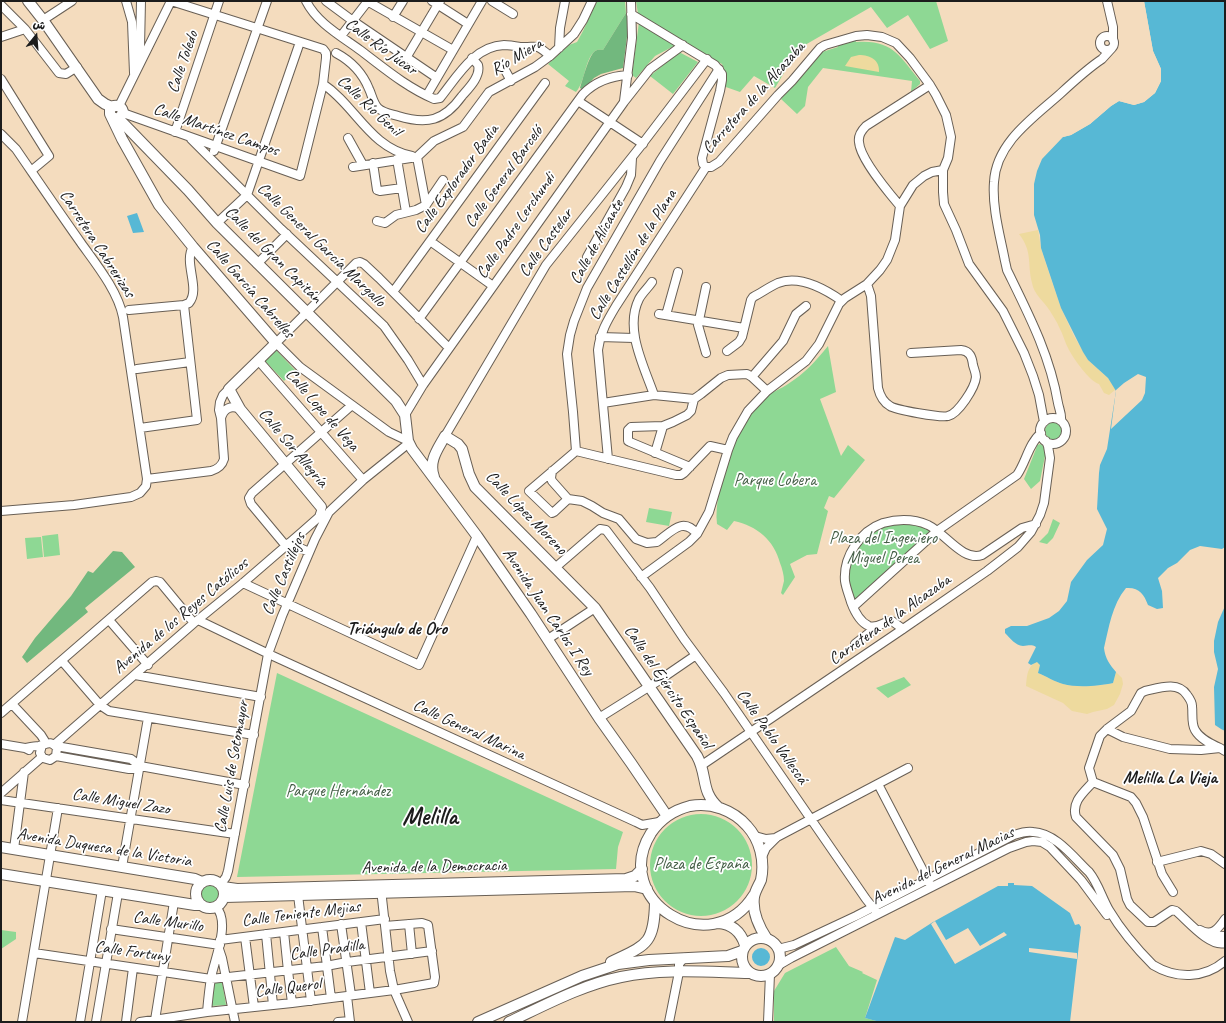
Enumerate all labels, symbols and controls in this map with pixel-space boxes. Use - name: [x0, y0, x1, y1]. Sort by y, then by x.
- street label: Calle Río Júcar: [341, 14, 421, 80]
- north arrow: [16, 16, 56, 56]
- text: ش: [32, 16, 47, 33]
- street label: Calle Toledo: [163, 28, 203, 96]
- street label: Río Miera: [487, 34, 547, 80]
- street label: Carretera de la Alcazaba: [698, 38, 810, 158]
- street label: Calle Río Genil: [333, 71, 405, 141]
- street label: Calle Martínez Campos: [151, 99, 281, 161]
- street label: Calle Explorador Badia: [411, 120, 503, 238]
- street label: Calle General Barceló: [460, 122, 548, 232]
- street label: Calle Padre Lerchundi: [472, 169, 560, 283]
- street label: Calle General García Margallo: [252, 178, 390, 312]
- street label: Carretera Cabrerizas: [55, 186, 139, 302]
- street label: Calle Castellón de la Plana: [585, 186, 681, 324]
- street label: Calle de Alicante: [565, 196, 629, 288]
- street label: Calle del Gran Capitán: [220, 202, 326, 308]
- street label: Calle Castelar: [514, 205, 578, 281]
- street label: Calle García Cabrelles: [201, 235, 299, 343]
- street label: Calle Lope de Vega: [281, 365, 363, 455]
- street label: Calle Sor Allegría: [254, 404, 332, 492]
- street label: Calle López Moreno: [481, 467, 571, 559]
- park label: Parque Lobera: [734, 471, 816, 491]
- park label: Plaza del Ingeniero Miguel Perea: [829, 529, 937, 569]
- street label: Calle Castillejos: [258, 530, 310, 618]
- street label: Avenida Juan Carlos I Rey: [498, 544, 598, 680]
- street label: Avenida de los Reyes Católicos: [109, 554, 253, 678]
- street label: Carretera de la Alcazaba: [825, 570, 955, 670]
- district label: Triángulo de Oro: [347, 618, 447, 640]
- street label: Calle del Ejército Español: [619, 622, 717, 752]
- street label: Calle Pablo Vallescá: [732, 686, 812, 788]
- street label: Calle General Marina: [410, 695, 528, 765]
- street label: Calle Luis de Sotomayor: [210, 699, 254, 835]
- district label: Melilla La Vieja: [1123, 767, 1217, 789]
- park label: Parque Hernández: [286, 782, 390, 802]
- street label: Calle Miguel Zazo: [71, 784, 171, 820]
- district label: Melilla: [402, 802, 458, 832]
- street label: Avenida del General Macias: [868, 823, 1018, 909]
- street label: Avenida Duquesa de la Victoria: [15, 824, 193, 872]
- park label: Plaza de España: [654, 855, 748, 875]
- street label: Avenida de la Democracia: [361, 856, 507, 878]
- street label: Calle Teniente Mejias: [241, 897, 361, 931]
- street label: Calle Murillo: [132, 907, 204, 937]
- street label: Calle Pradilla: [289, 935, 365, 965]
- street label: Calle Fortuny: [93, 937, 171, 967]
- street label: Calle Querol: [254, 974, 322, 1002]

